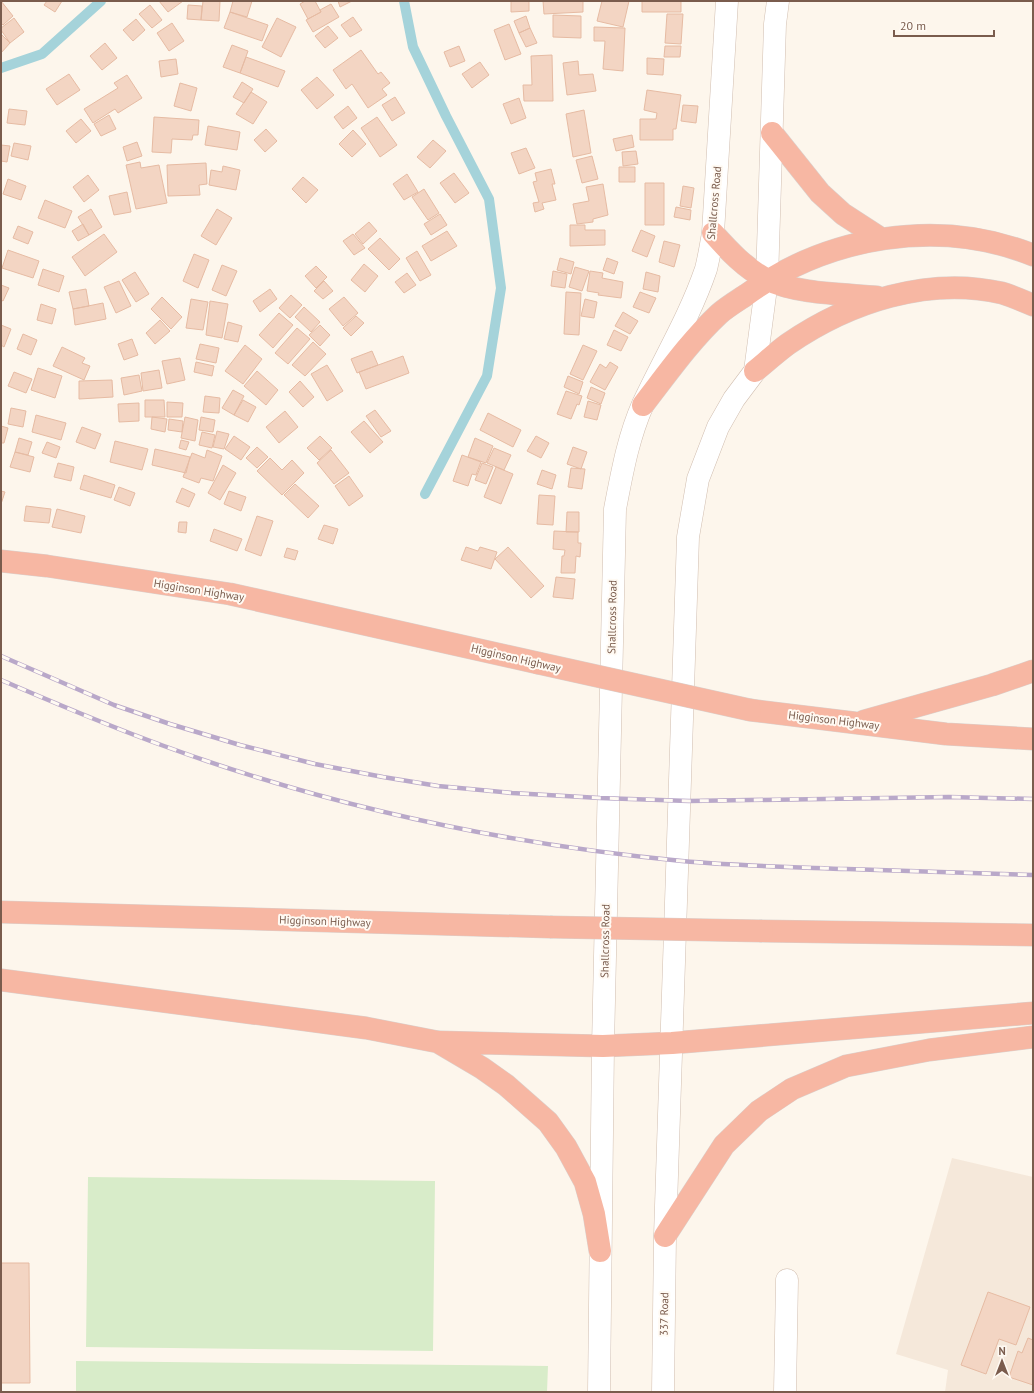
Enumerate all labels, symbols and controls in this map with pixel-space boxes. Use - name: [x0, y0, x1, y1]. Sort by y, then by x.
- scale bar: [894, 12, 994, 38]
- text: 20 m: [900, 18, 926, 33]
- street label: Shallcross Road: [704, 166, 724, 240]
- street label: Higginson Highway: [153, 576, 246, 604]
- street label: Shallcross Road: [604, 580, 620, 654]
- street label: Higginson Highway: [470, 641, 563, 675]
- street label: Higginson Highway: [788, 707, 881, 733]
- street label: Shallcross Road: [597, 904, 613, 978]
- street label: Higginson Highway: [279, 912, 372, 930]
- street label: 337 Road: [657, 1292, 671, 1336]
- north arrow: [982, 1341, 1022, 1381]
- text: N: [998, 1344, 1006, 1358]

